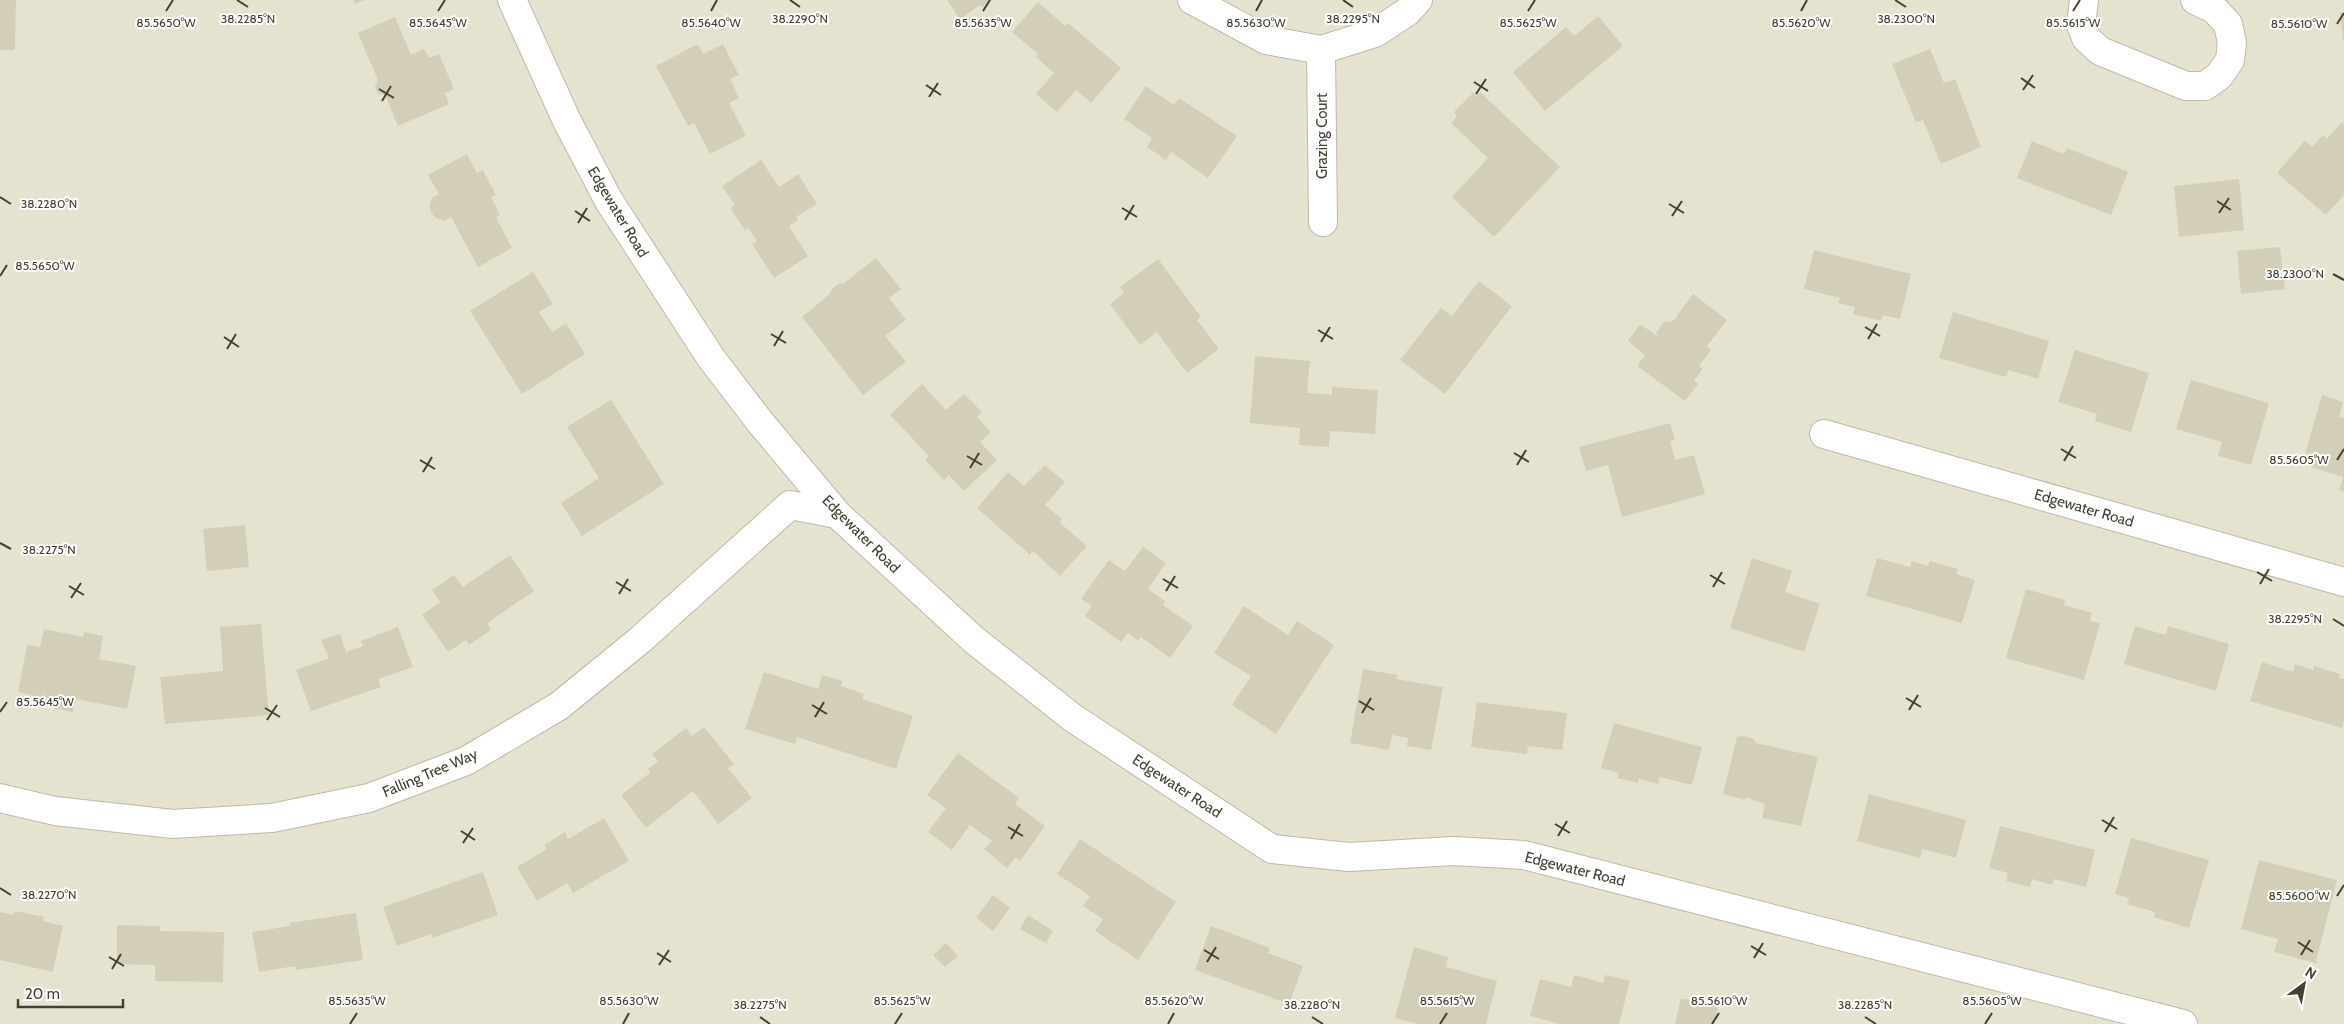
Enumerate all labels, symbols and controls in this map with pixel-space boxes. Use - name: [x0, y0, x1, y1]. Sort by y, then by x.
- text: 38.2285°N: [221, 11, 275, 26]
- text: 38.2290°N: [772, 11, 828, 26]
- text: 38.2295°N: [1326, 11, 1380, 26]
- text: 38.2300°N: [1877, 11, 1935, 26]
- text: 85.5650°W: [136, 15, 196, 30]
- text: 85.5645°W: [409, 15, 468, 30]
- text: 85.5640°W: [681, 15, 742, 30]
- text: 85.5635°W: [954, 15, 1012, 30]
- text: 85.5630°W: [1226, 15, 1286, 30]
- text: 85.5625°W: [1499, 15, 1557, 30]
- text: 85.5620°W: [1771, 15, 1831, 30]
- text: 85.5615°W: [2046, 15, 2101, 30]
- text: 85.5610°W: [2271, 16, 2328, 31]
- street label: Grazing Court: [1313, 93, 1331, 179]
- street label: Edgewater Road: [584, 163, 652, 261]
- text: 38.2280°N: [21, 196, 77, 211]
- text: 85.5650°W: [15, 258, 75, 273]
- text: 38.2300°N: [2266, 266, 2324, 281]
- text: 85.5605°W: [2269, 452, 2329, 467]
- street label: Edgewater Road: [2032, 485, 2136, 531]
- street label: Edgewater Road: [818, 491, 904, 577]
- text: 38.2275°N: [22, 542, 76, 557]
- text: 38.2295°N: [2268, 611, 2322, 626]
- text: 85.5645°W: [16, 694, 75, 709]
- street label: Falling Tree Way: [380, 745, 481, 801]
- street label: Edgewater Road: [1129, 750, 1225, 822]
- street label: Edgewater Road: [1523, 848, 1627, 890]
- text: 38.2270°N: [21, 887, 77, 902]
- text: 85.5600°W: [2268, 888, 2330, 903]
- north arrow: [2279, 959, 2329, 1009]
- text: N: [2302, 963, 2320, 983]
- scale bar: [18, 976, 122, 1008]
- text: 20 m: [25, 985, 60, 1003]
- text: 85.5635°W: [328, 993, 386, 1008]
- text: 85.5630°W: [599, 993, 659, 1008]
- text: 85.5625°W: [873, 993, 931, 1008]
- text: 85.5620°W: [1144, 993, 1204, 1008]
- text: 85.5615°W: [1420, 993, 1475, 1008]
- text: 85.5610°W: [1691, 993, 1748, 1008]
- text: 85.5605°W: [1962, 993, 2022, 1008]
- text: 38.2275°N: [733, 997, 787, 1012]
- text: 38.2280°N: [1284, 997, 1340, 1012]
- text: 38.2285°N: [1838, 997, 1892, 1012]

